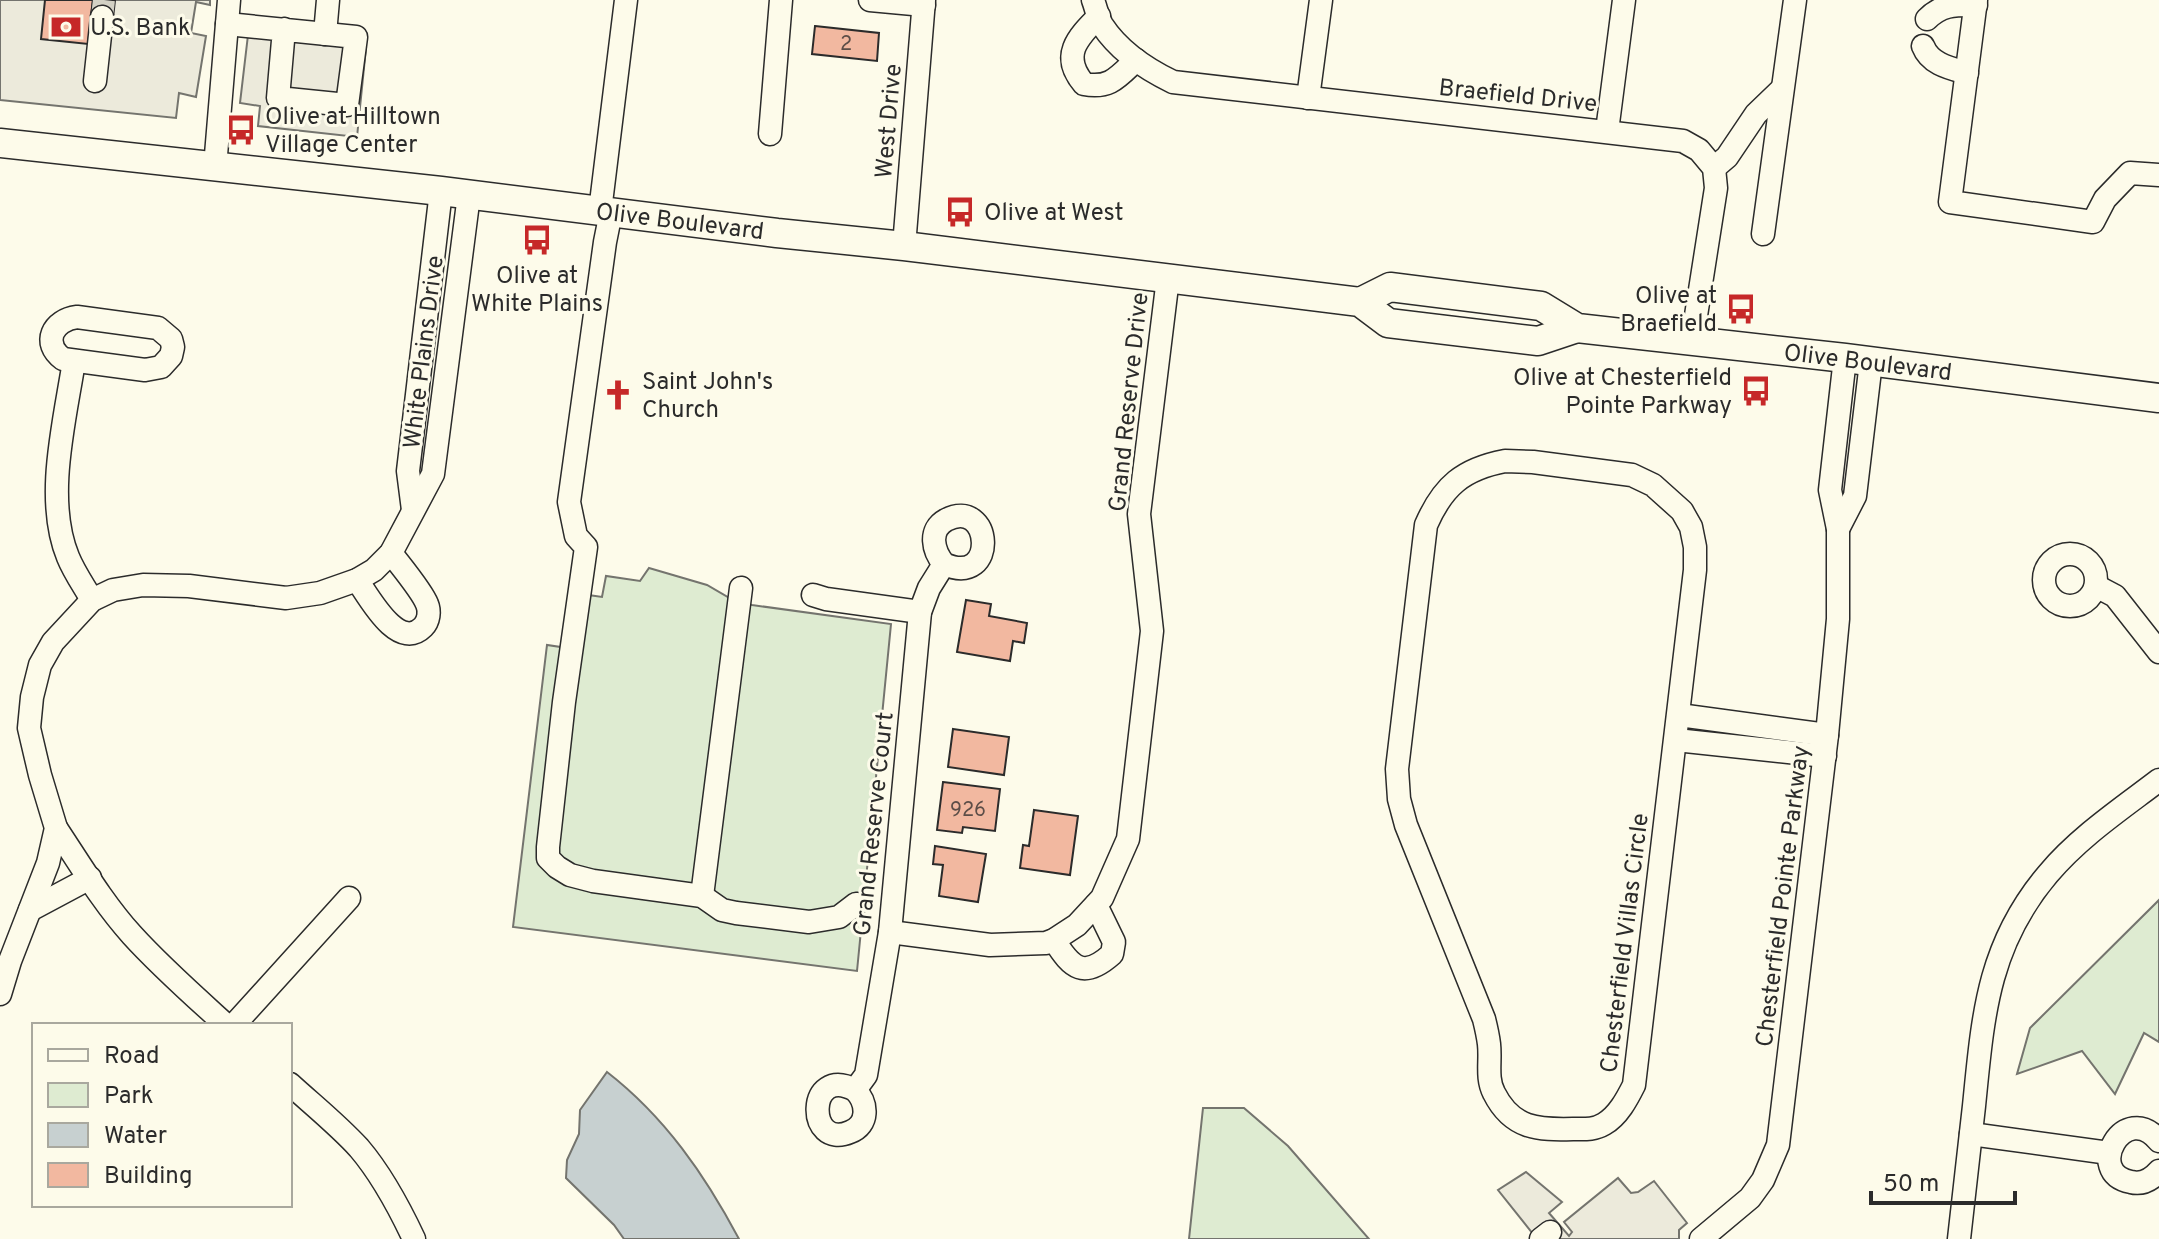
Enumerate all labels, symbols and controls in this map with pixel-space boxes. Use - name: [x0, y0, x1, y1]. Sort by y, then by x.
- bank icon: U.S. Bank: [49, 10, 83, 44]
- place label: U.S. Bank: [90, 14, 191, 44]
- house number: 2: [840, 32, 852, 58]
- street label: West Drive: [870, 63, 910, 180]
- street label: Braefield Drive: [1437, 74, 1599, 120]
- place label: Olive at Hilltown Village Center: [265, 103, 441, 161]
- bus stop icon: Olive at Hilltown Village Center: [224, 113, 258, 147]
- bus stop icon: Olive at West: [943, 195, 977, 229]
- street label: Olive Boulevard: [594, 198, 766, 248]
- place label: Olive at West: [984, 199, 1124, 229]
- bus stop icon: Olive at White Plains: [520, 223, 554, 257]
- street label: White Plains Drive: [398, 254, 452, 451]
- place label: Olive at White Plains: [471, 262, 603, 320]
- place label: Olive at Braefield: [1620, 282, 1717, 340]
- street label: Grand Reserve Drive: [1104, 291, 1156, 513]
- bus stop icon: Olive at Braefield: [1724, 292, 1758, 326]
- street label: Olive Boulevard: [1782, 339, 1954, 389]
- place label: Olive at Chesterfield Pointe Parkway: [1513, 364, 1732, 422]
- place label: Saint John's Church: [642, 368, 773, 426]
- bus stop icon: Olive at Chesterfield Pointe Parkway: [1739, 374, 1773, 408]
- church icon: Saint John's Church: [601, 378, 635, 412]
- street label: Grand Reserve Court: [848, 711, 902, 938]
- street label: Chesterfield Pointe Parkway: [1751, 744, 1817, 1049]
- house number: 926: [950, 798, 986, 824]
- street label: Chesterfield Villas Circle: [1595, 812, 1657, 1075]
- legend: [32, 1023, 292, 1207]
- text: Road: [104, 1042, 160, 1072]
- text: Park: [104, 1082, 154, 1112]
- text: Water: [104, 1122, 167, 1152]
- scale bar: [1871, 1155, 2015, 1205]
- text: Building: [104, 1162, 193, 1192]
- text: 50 m: [1883, 1170, 1939, 1200]

